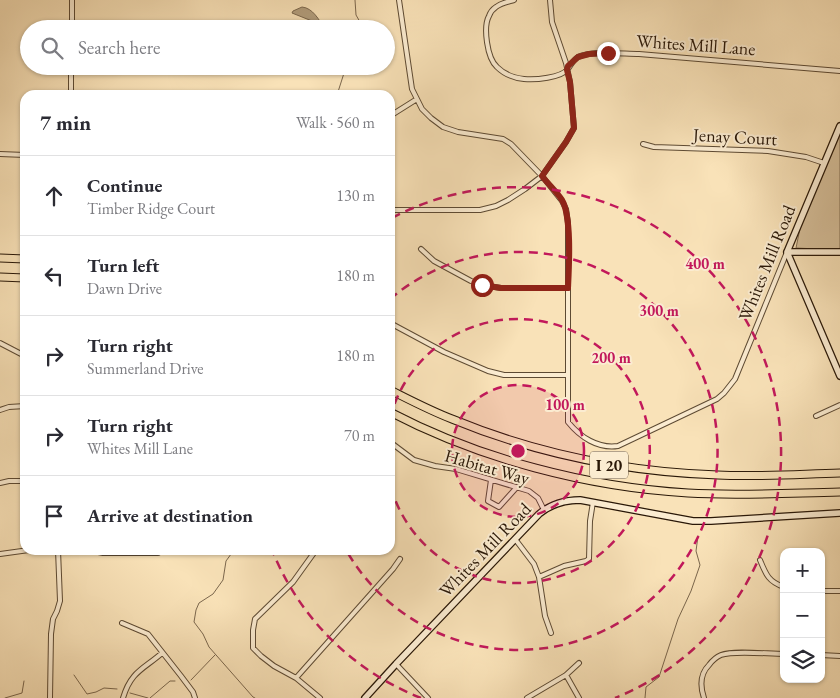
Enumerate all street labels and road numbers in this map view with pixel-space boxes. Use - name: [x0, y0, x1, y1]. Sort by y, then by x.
- street label: Whites Mill Lane: [636, 29, 756, 60]
- street label: Jenay Court: [690, 123, 778, 150]
- street label: Whites Mill Road: [733, 201, 801, 324]
- street label: Habitat Way: [442, 443, 532, 490]
- road number: I 20: [590, 452, 628, 478]
- street label: Whites Mill Road: [434, 497, 536, 602]

